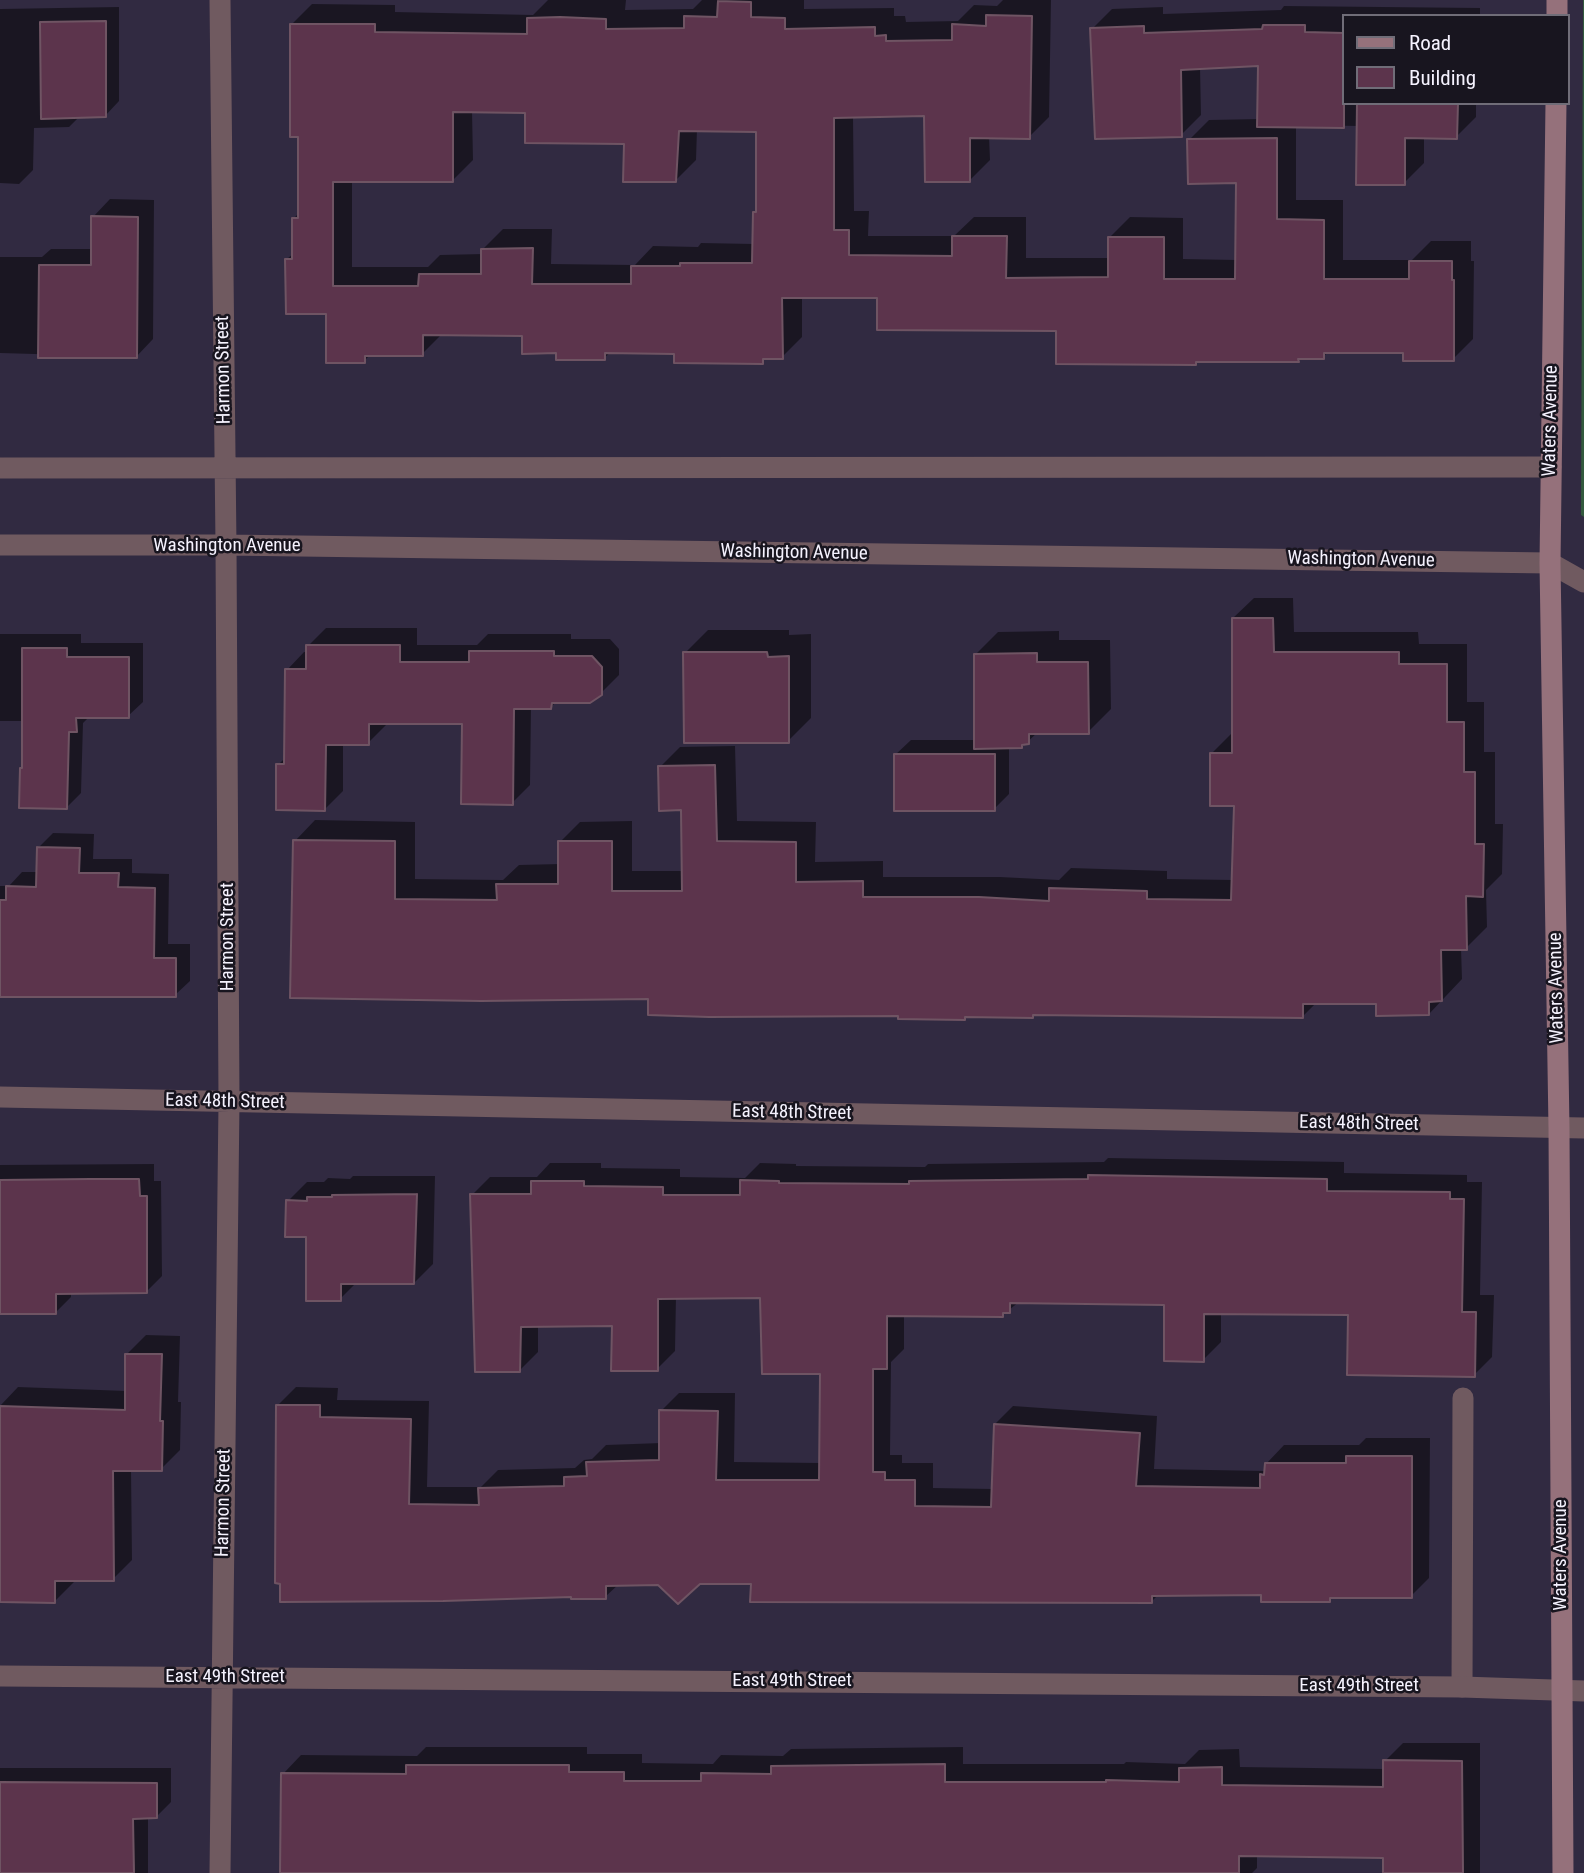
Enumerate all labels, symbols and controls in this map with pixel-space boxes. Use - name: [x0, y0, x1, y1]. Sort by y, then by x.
- legend: [1342, 14, 1570, 105]
- text: Road: [1409, 31, 1451, 55]
- text: Building: [1409, 66, 1476, 90]
- street label: Harmon Street: [212, 316, 236, 424]
- street label: Waters Avenue: [1539, 365, 1563, 477]
- street label: Washington Avenue: [153, 535, 301, 557]
- street label: Washington Avenue: [720, 540, 868, 566]
- street label: Washington Avenue: [1287, 547, 1435, 573]
- street label: Harmon Street: [217, 883, 239, 991]
- street label: Waters Avenue: [1545, 932, 1569, 1044]
- street label: East 48th Street: [165, 1090, 285, 1114]
- street label: East 48th Street: [732, 1101, 852, 1125]
- street label: East 48th Street: [1299, 1112, 1419, 1136]
- street label: Harmon Street: [212, 1449, 236, 1557]
- street label: Waters Avenue: [1550, 1499, 1572, 1611]
- street label: East 49th Street: [165, 1666, 285, 1688]
- street label: East 49th Street: [732, 1670, 852, 1692]
- street label: East 49th Street: [1299, 1675, 1419, 1697]

